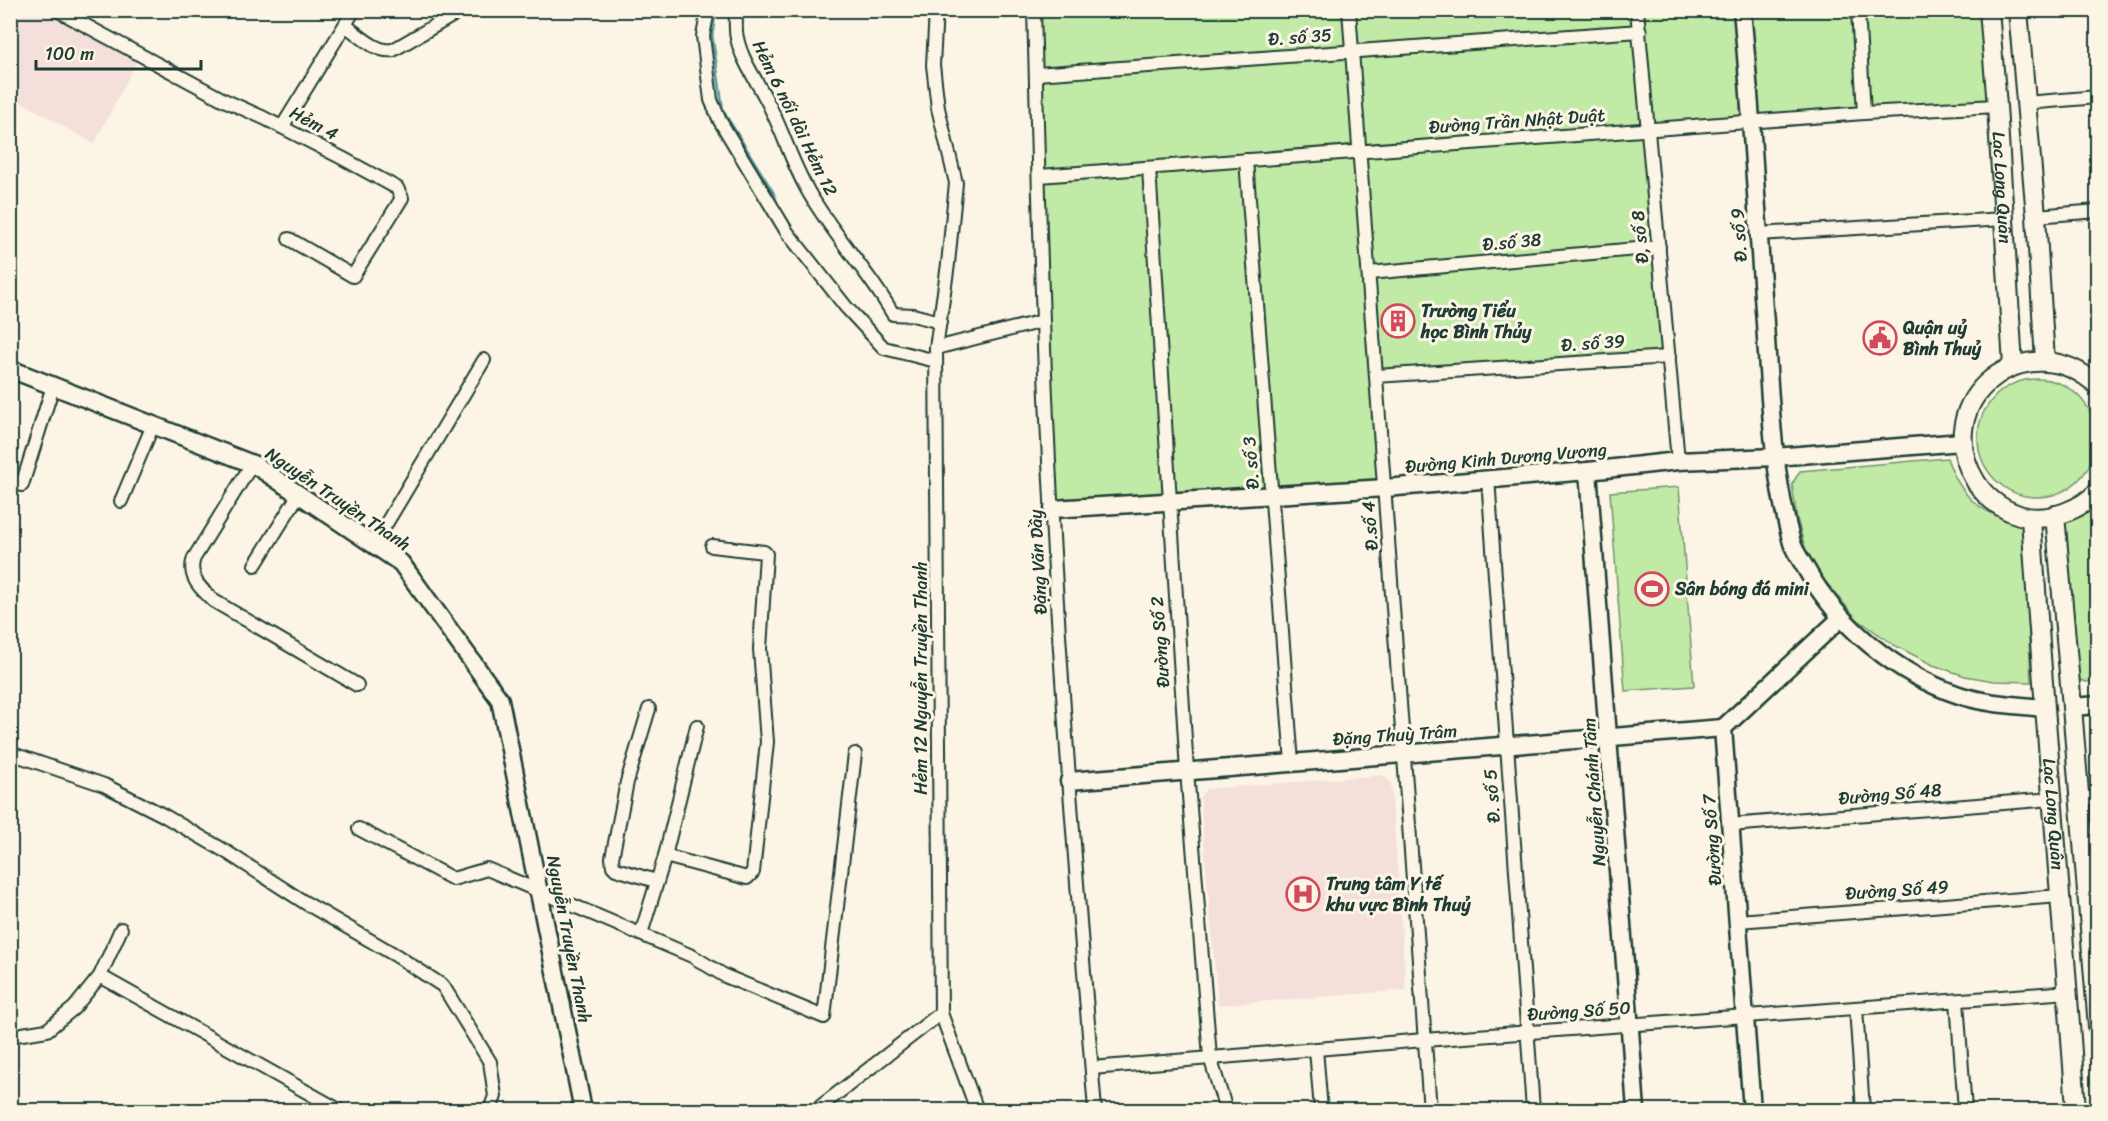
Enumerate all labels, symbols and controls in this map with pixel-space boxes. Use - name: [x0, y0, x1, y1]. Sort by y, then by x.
- street label: Đ. số 35: [1267, 19, 1333, 55]
- scale bar: [36, 33, 201, 71]
- street label: Hẻm 6 nối dài Hẻm 12: [743, 34, 847, 202]
- text: 100 m: [45, 38, 94, 70]
- street label: Hẻm 4: [284, 97, 344, 149]
- street label: Đường Trần Nhật Duật: [1428, 99, 1606, 143]
- street label: Lạc Long Quân: [1983, 131, 2021, 245]
- street label: Đ. số 9: [1721, 207, 1757, 263]
- street label: Đ, số 8: [1622, 209, 1658, 265]
- street label: Đ.số 38: [1481, 223, 1543, 261]
- place label: Trường Tiểu học Bình Thủy: [1420, 295, 1532, 348]
- building icon: Trường Tiểu học Bình Thủy: [1380, 303, 1416, 339]
- place label: Quận uỷ Bình Thuỷ: [1903, 312, 1982, 365]
- public building icon: Quận uỷ Bình Thuỷ: [1862, 320, 1898, 356]
- street label: Đ. số 39: [1560, 325, 1626, 361]
- street label: Đường Kinh Dương Vương: [1404, 433, 1608, 483]
- street label: Đ. số 3: [1233, 435, 1269, 490]
- street label: Nguyễn Truyền Thanh: [259, 438, 417, 560]
- street label: Đ.số 4: [1352, 500, 1388, 552]
- street label: Đặng Văn Dầy: [1019, 508, 1057, 615]
- street label: Hẻm 12 Nguyễn Truyền Thanh: [905, 561, 937, 795]
- sports icon: Sân bóng đá mini: [1634, 571, 1670, 607]
- place label: Sân bóng đá mini: [1674, 573, 1810, 605]
- street label: Đường Số 2: [1141, 595, 1179, 689]
- street label: Đặng Thuỳ Trâm: [1332, 715, 1458, 755]
- street label: Nguyễn Chánh Tâm: [1573, 717, 1615, 867]
- street label: Lạc Long Quân: [2033, 757, 2074, 872]
- street label: Đ. số 5: [1474, 768, 1510, 824]
- street label: Đường Số 48: [1837, 774, 1943, 814]
- street label: Đường Số 7: [1693, 792, 1731, 887]
- street label: Nguyễn Truyền Thanh: [537, 852, 601, 1026]
- place label: Trung tâm Y tế khu vực Bình Thuỷ: [1325, 868, 1471, 921]
- street label: Đường Số 49: [1844, 870, 1950, 910]
- hospital icon: Trung tâm Y tế khu vực Bình Thuỷ: [1285, 876, 1321, 912]
- street label: Đường Số 50: [1526, 991, 1632, 1031]

